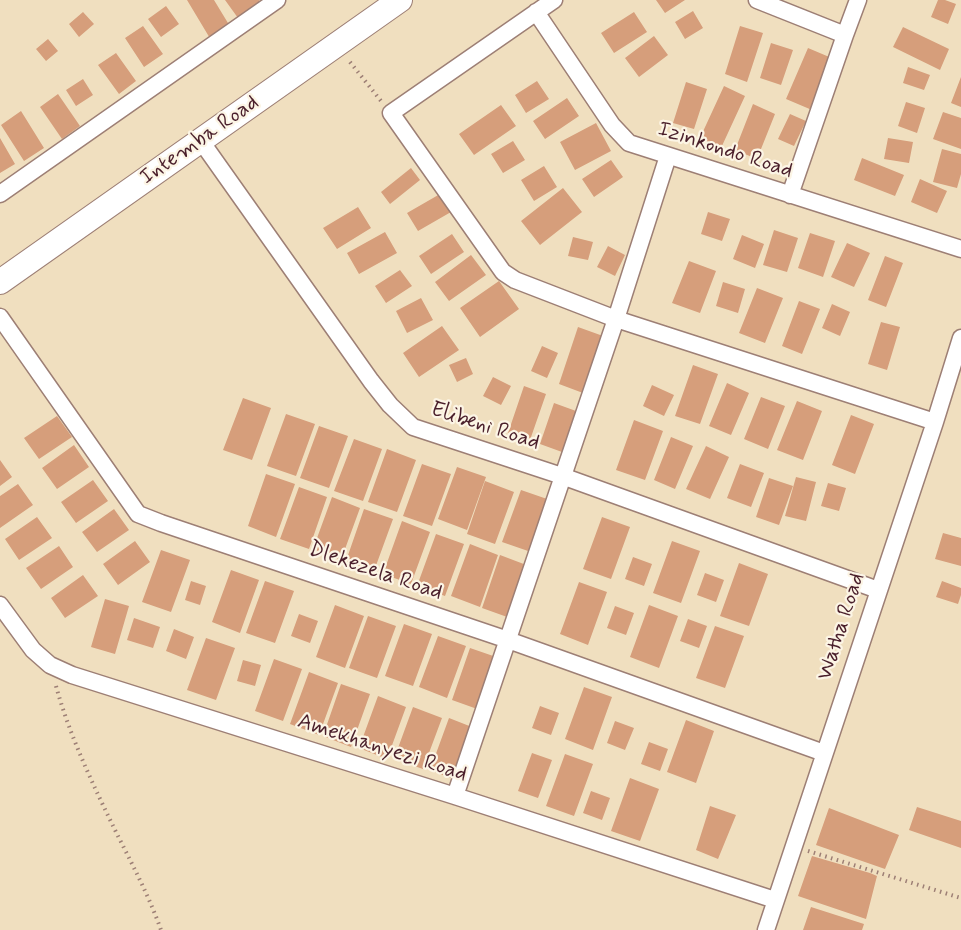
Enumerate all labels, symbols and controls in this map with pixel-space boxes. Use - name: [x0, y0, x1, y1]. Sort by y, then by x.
- street label: Intemba Road: [136, 90, 264, 192]
- street label: Izinkondo Road: [654, 117, 796, 185]
- street label: Elibeni Road: [427, 397, 543, 457]
- street label: Dlekezela Road: [304, 537, 446, 607]
- street label: Watha Road: [812, 570, 872, 684]
- street label: Amekhanyezi Road: [294, 709, 470, 789]

